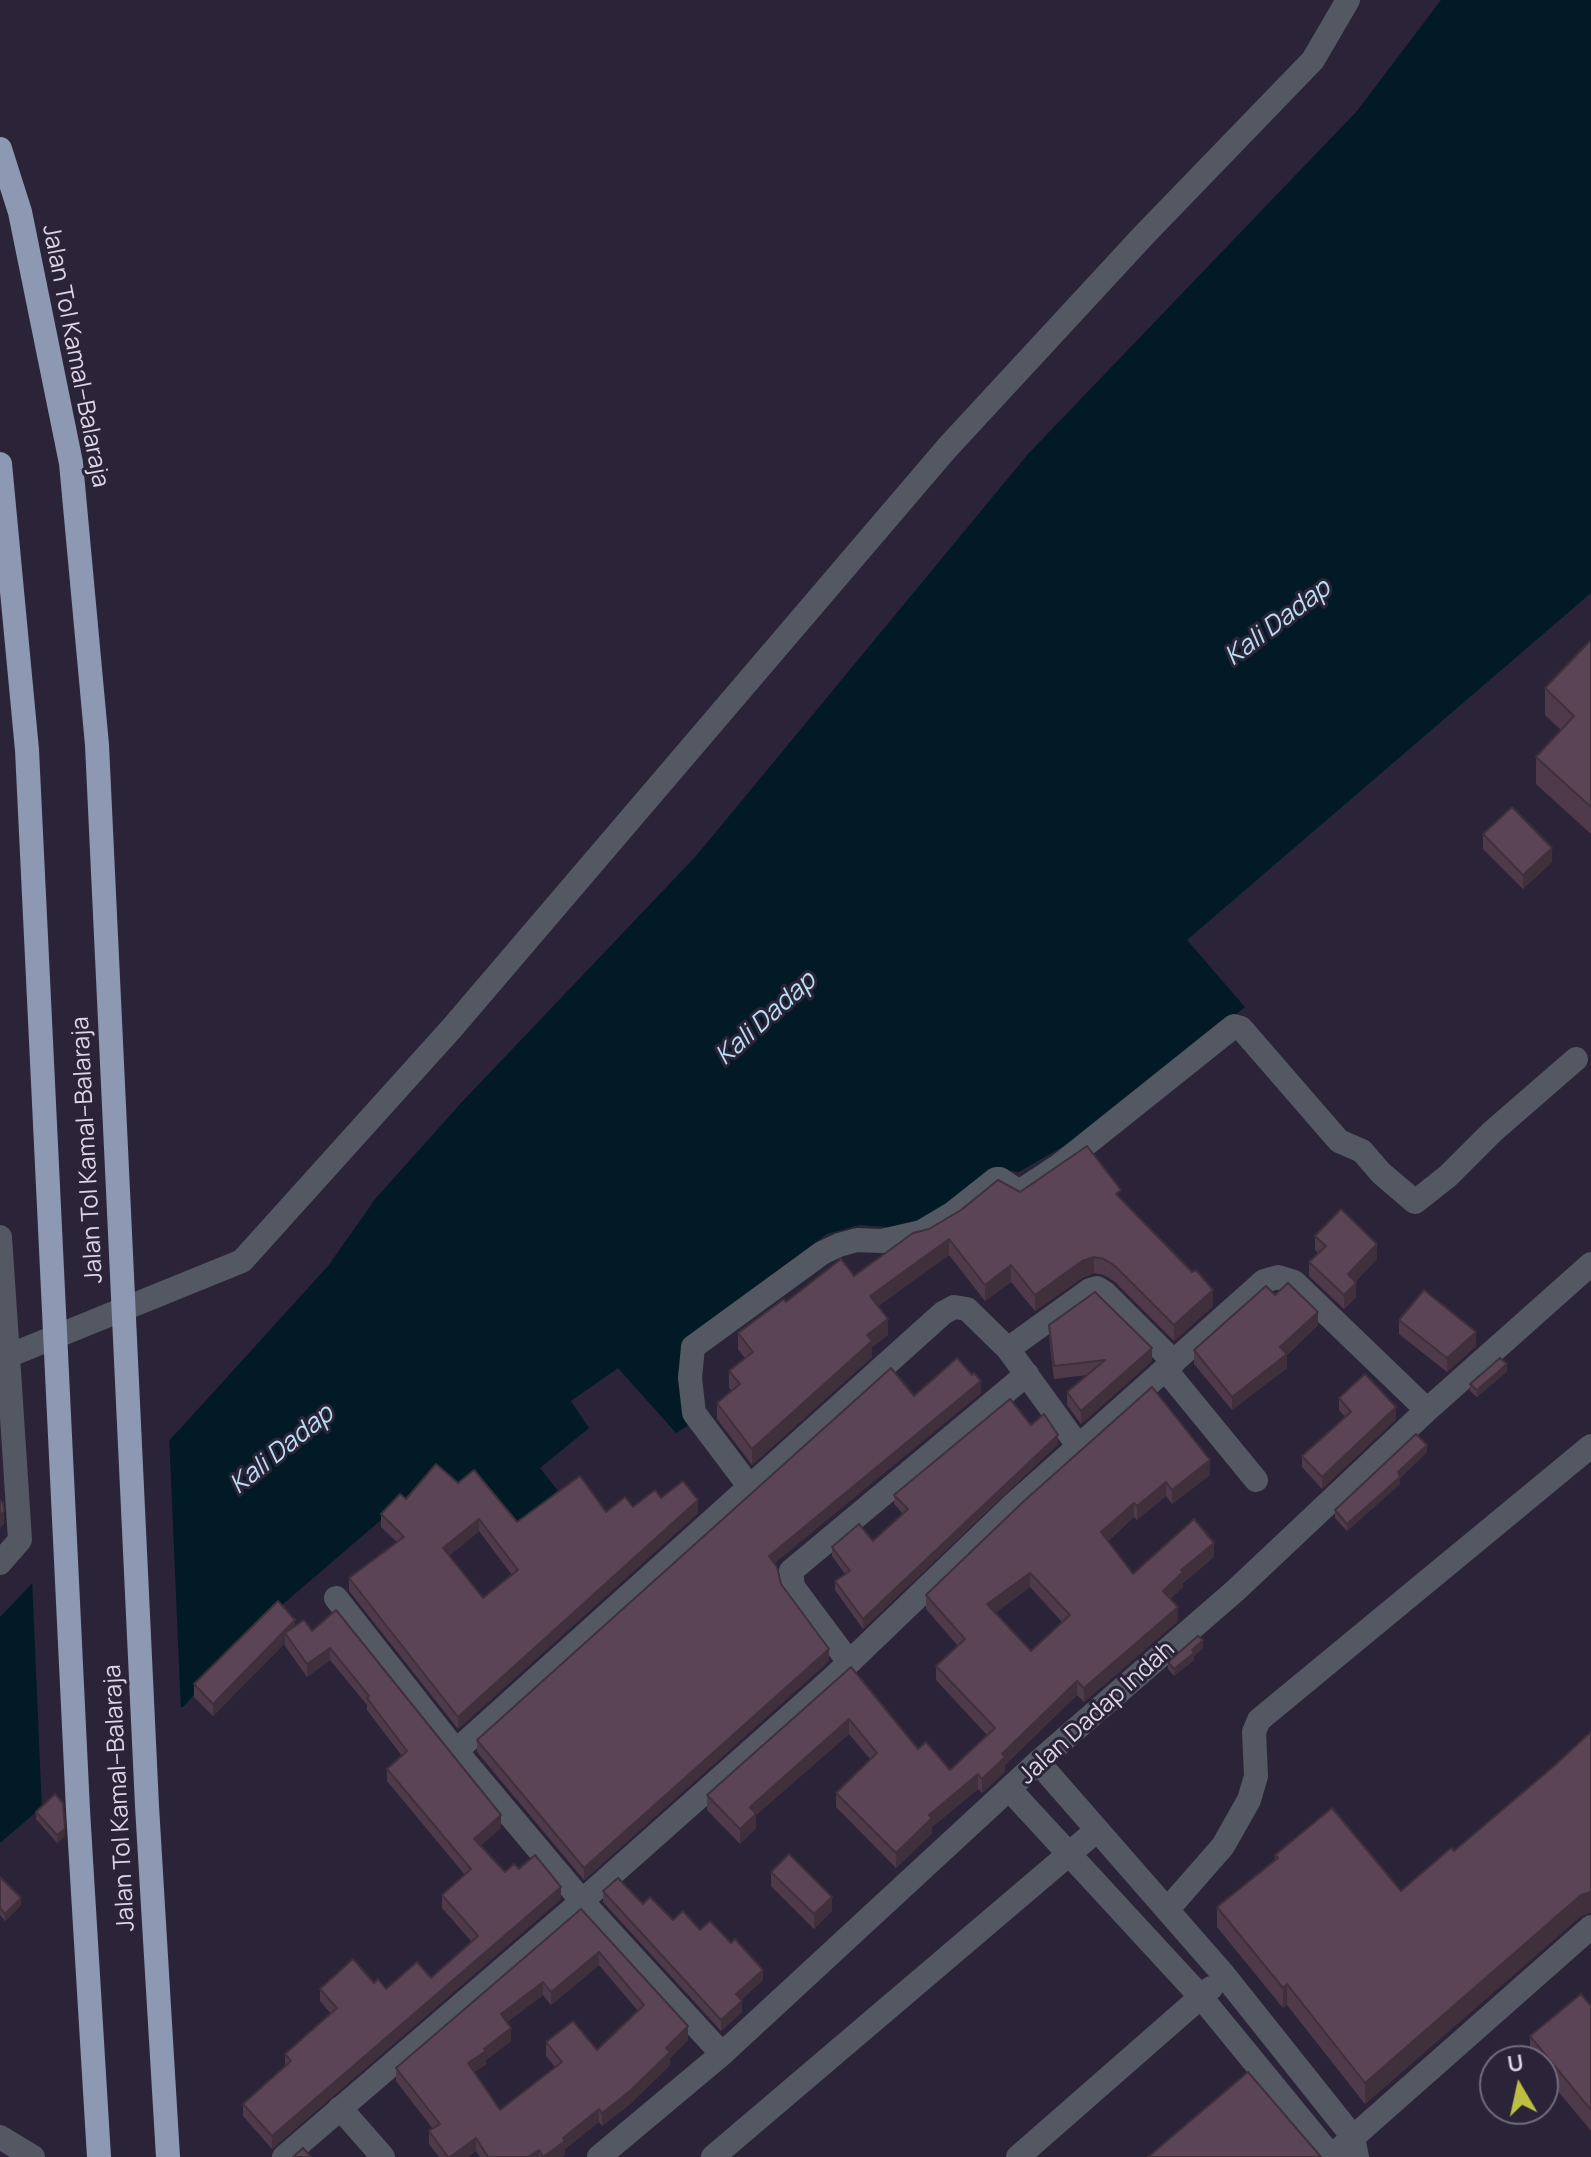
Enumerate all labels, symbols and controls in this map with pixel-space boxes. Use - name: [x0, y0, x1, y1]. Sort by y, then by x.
- street label: Jalan Tol Kamal–Balaraja: [35, 222, 115, 490]
- water label: Kali Dadap: [1219, 573, 1337, 673]
- water label: Kali Dadap: [709, 966, 823, 1072]
- street label: Jalan Tol Kamal–Balaraja: [67, 1016, 109, 1284]
- water label: Kali Dadap: [224, 1399, 340, 1501]
- street label: Jalan Dadap Indah: [1013, 1635, 1181, 1791]
- street label: Jalan Tol Kamal–Balaraja: [99, 1664, 141, 1932]
- north arrow: [1479, 2045, 1559, 2125]
- text: U: [1505, 2047, 1526, 2079]

